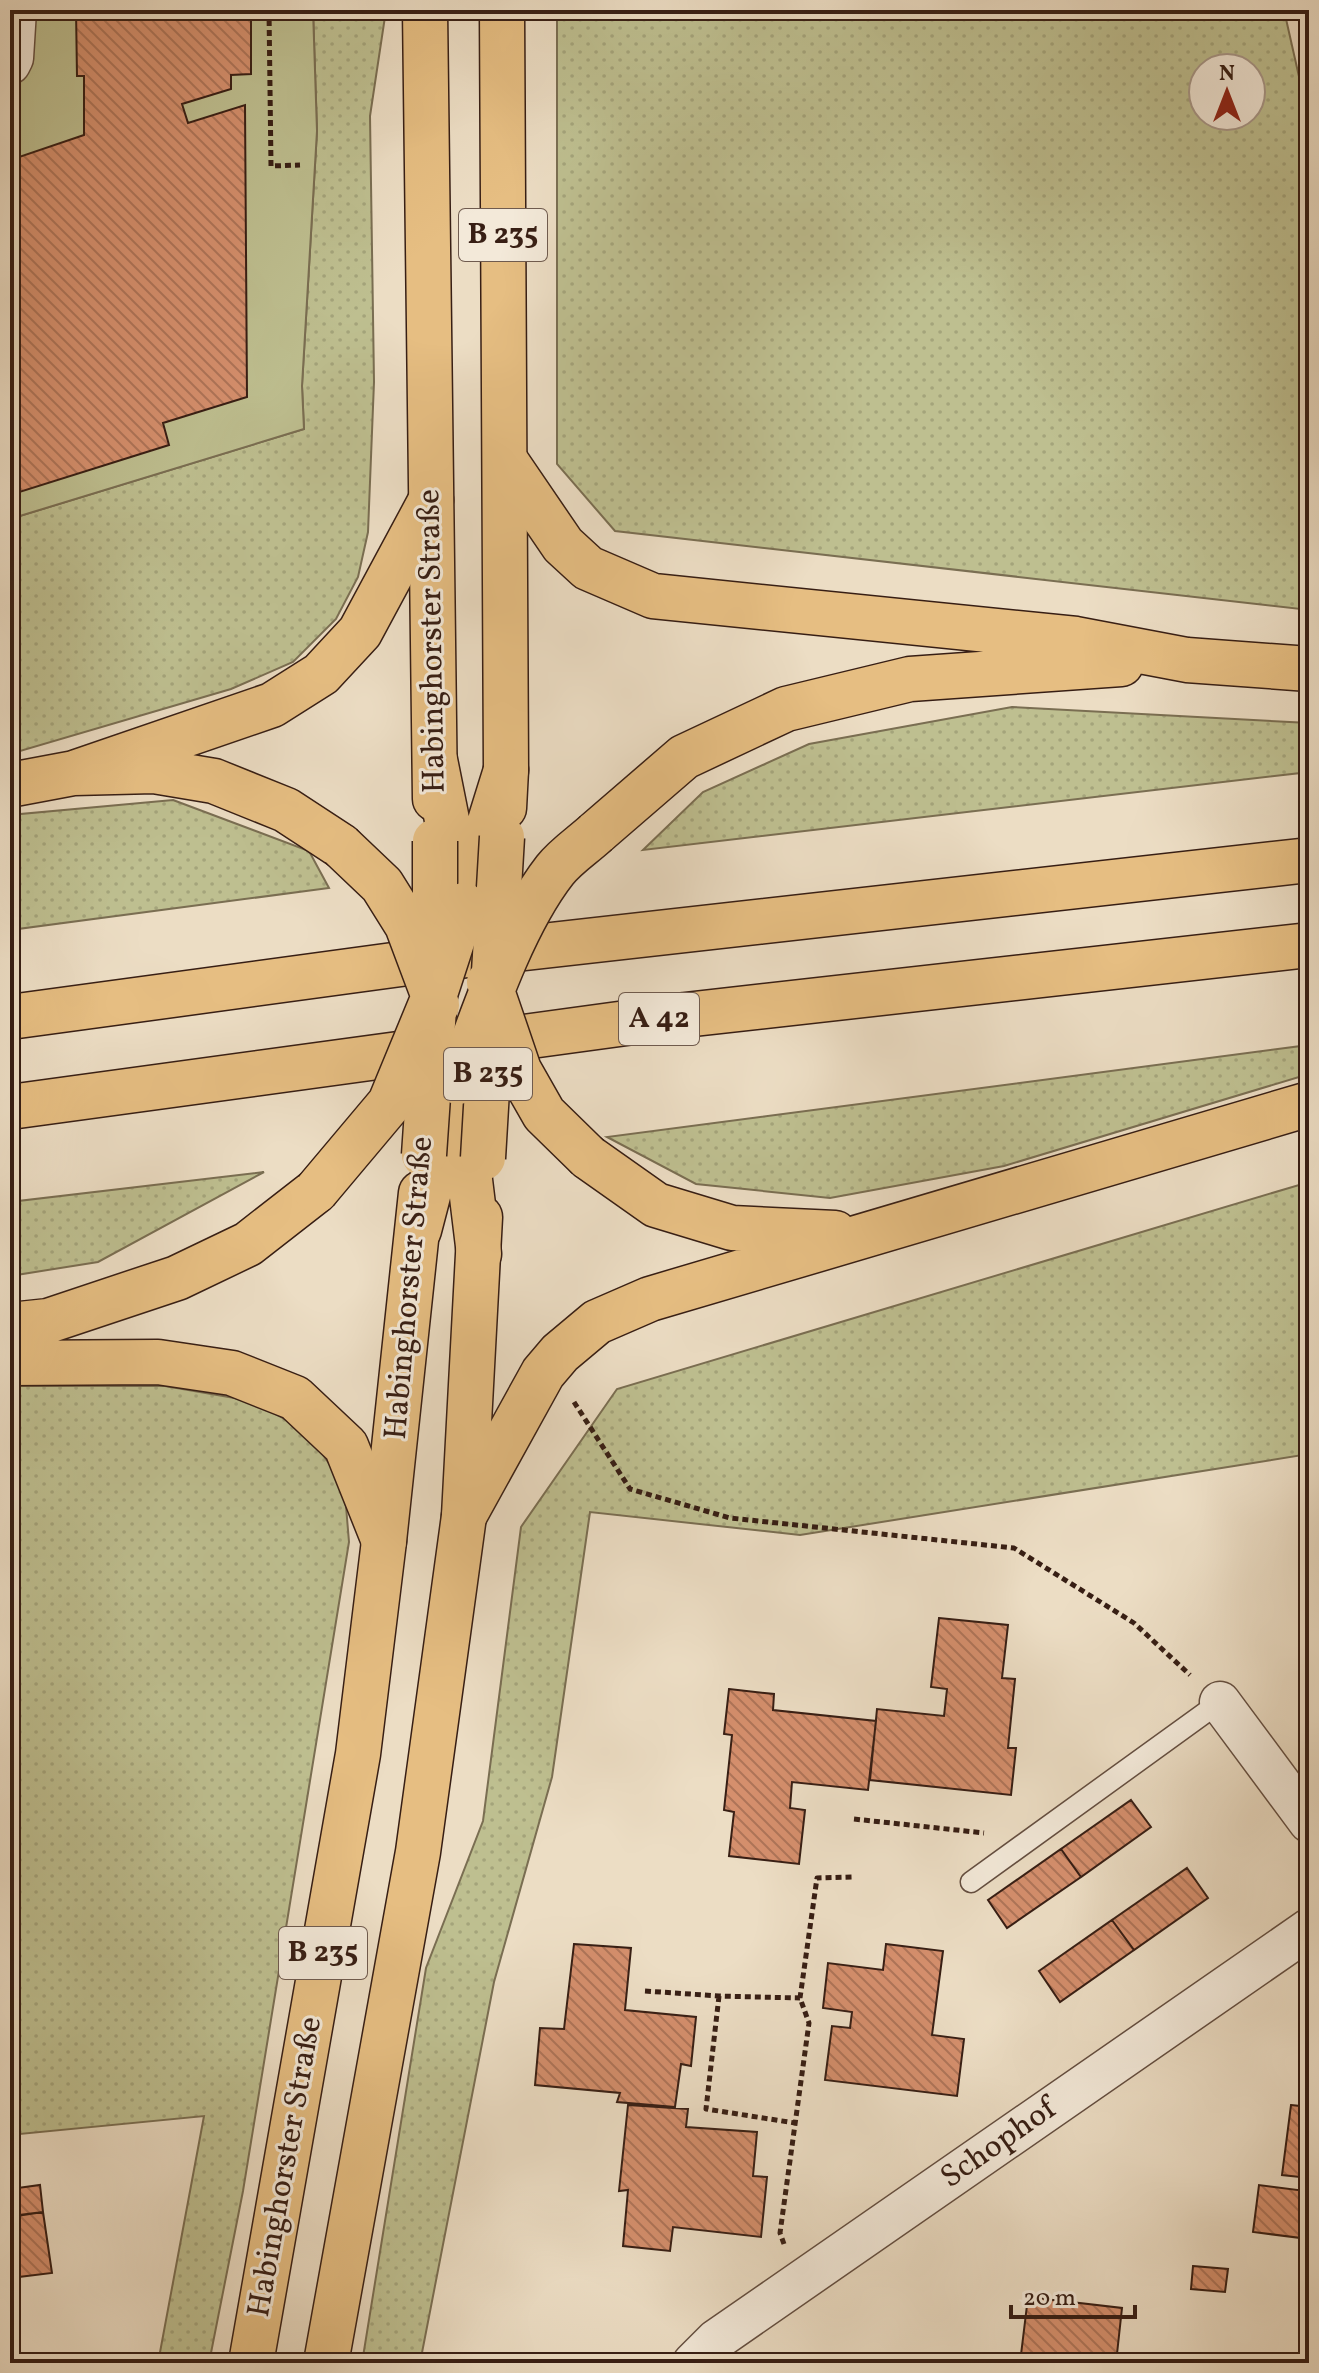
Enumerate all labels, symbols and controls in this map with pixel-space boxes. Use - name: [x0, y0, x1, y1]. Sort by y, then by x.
- north arrow: [1187, 52, 1267, 132]
- text: N: [1219, 59, 1235, 90]
- road number: B 235: [459, 209, 547, 261]
- street label: Habinghorster Straße: [408, 489, 458, 793]
- road number: A 42: [619, 993, 699, 1045]
- road number: B 235: [444, 1048, 532, 1100]
- street label: Habinghorster Straße: [375, 1135, 445, 1441]
- road number: B 235: [279, 1927, 367, 1979]
- street label: Habinghorster Straße: [238, 2013, 334, 2321]
- street label: Schophof: [932, 2086, 1068, 2200]
- scale bar: [1011, 2269, 1135, 2319]
- text: 20 m: [1023, 2282, 1076, 2316]

